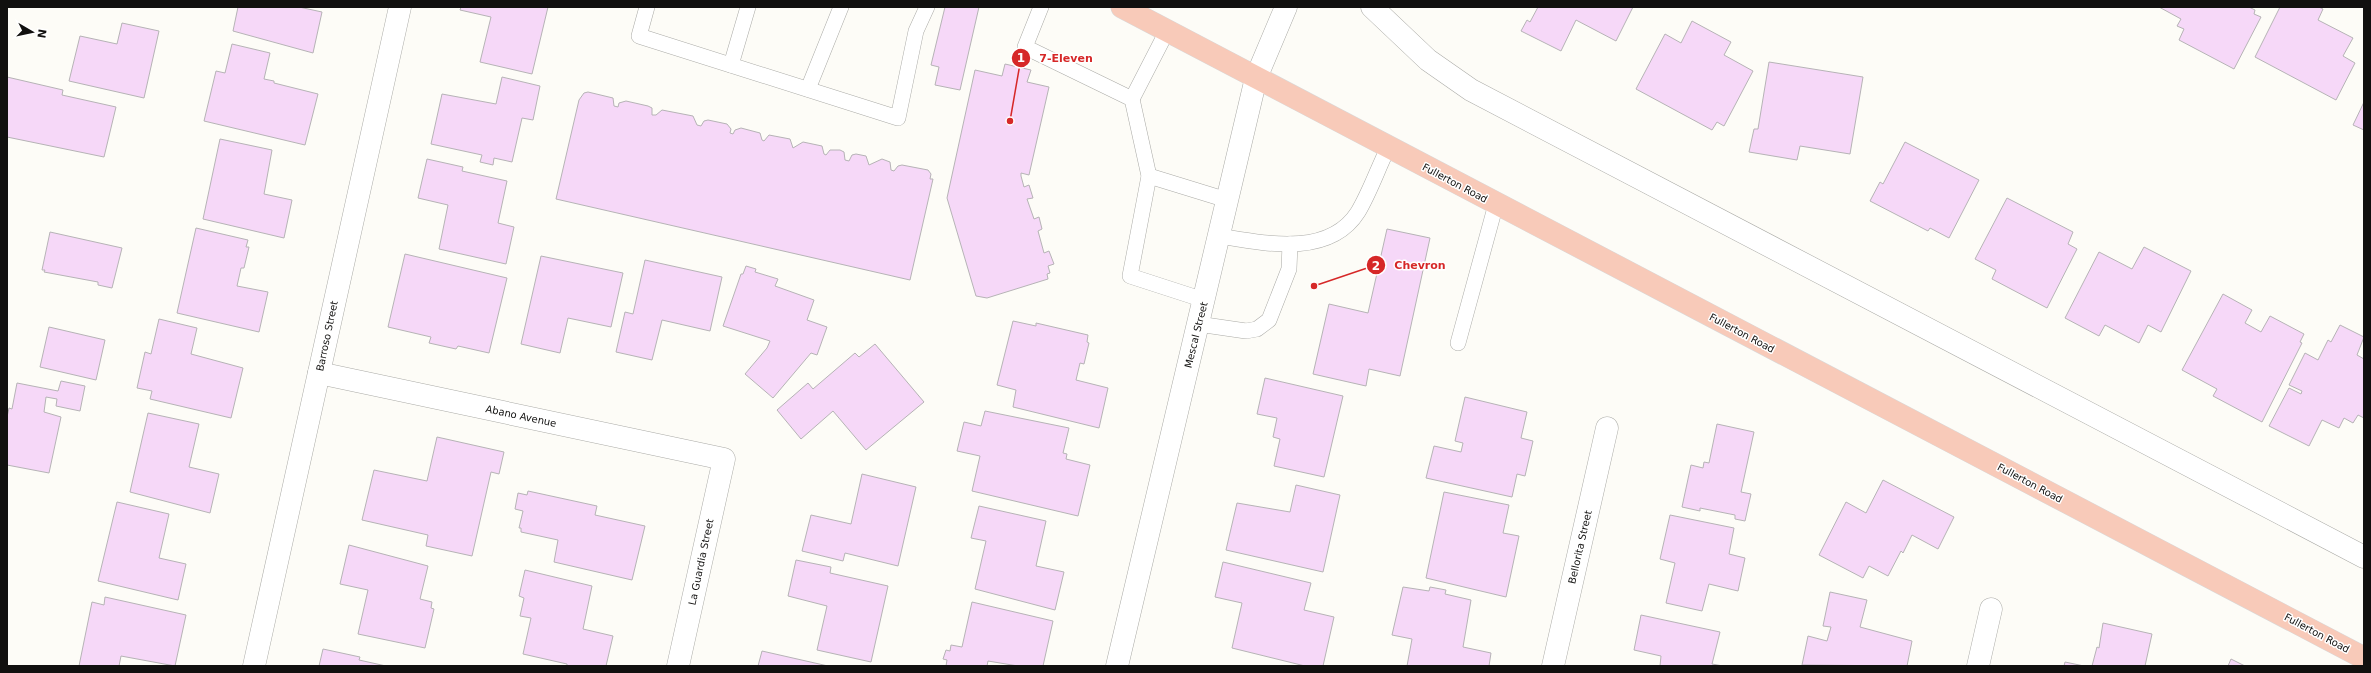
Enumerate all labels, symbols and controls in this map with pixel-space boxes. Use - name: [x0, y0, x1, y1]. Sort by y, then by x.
- north arrow: [12, 12, 52, 52]
- text: N: [34, 28, 49, 39]
- callout: 7-Eleven: [1011, 46, 1100, 69]
- text: 1: [1017, 51, 1025, 65]
- text: 7-Eleven: [1039, 52, 1093, 65]
- street label: Fullerton Road: [1421, 161, 1489, 205]
- callout: Chevron: [1366, 254, 1454, 277]
- text: 2: [1372, 259, 1380, 273]
- text: Chevron: [1394, 259, 1446, 272]
- street label: Barroso Street: [314, 300, 340, 372]
- street label: Mescal Street: [1182, 301, 1210, 369]
- street label: Fullerton Road: [1708, 311, 1776, 355]
- street label: Abano Avenue: [485, 403, 557, 429]
- street label: Fullerton Road: [1996, 461, 2064, 505]
- street label: Bellorita Street: [1566, 509, 1594, 585]
- street label: La Guardia Street: [686, 518, 716, 606]
- street label: Fullerton Road: [2283, 611, 2351, 655]

